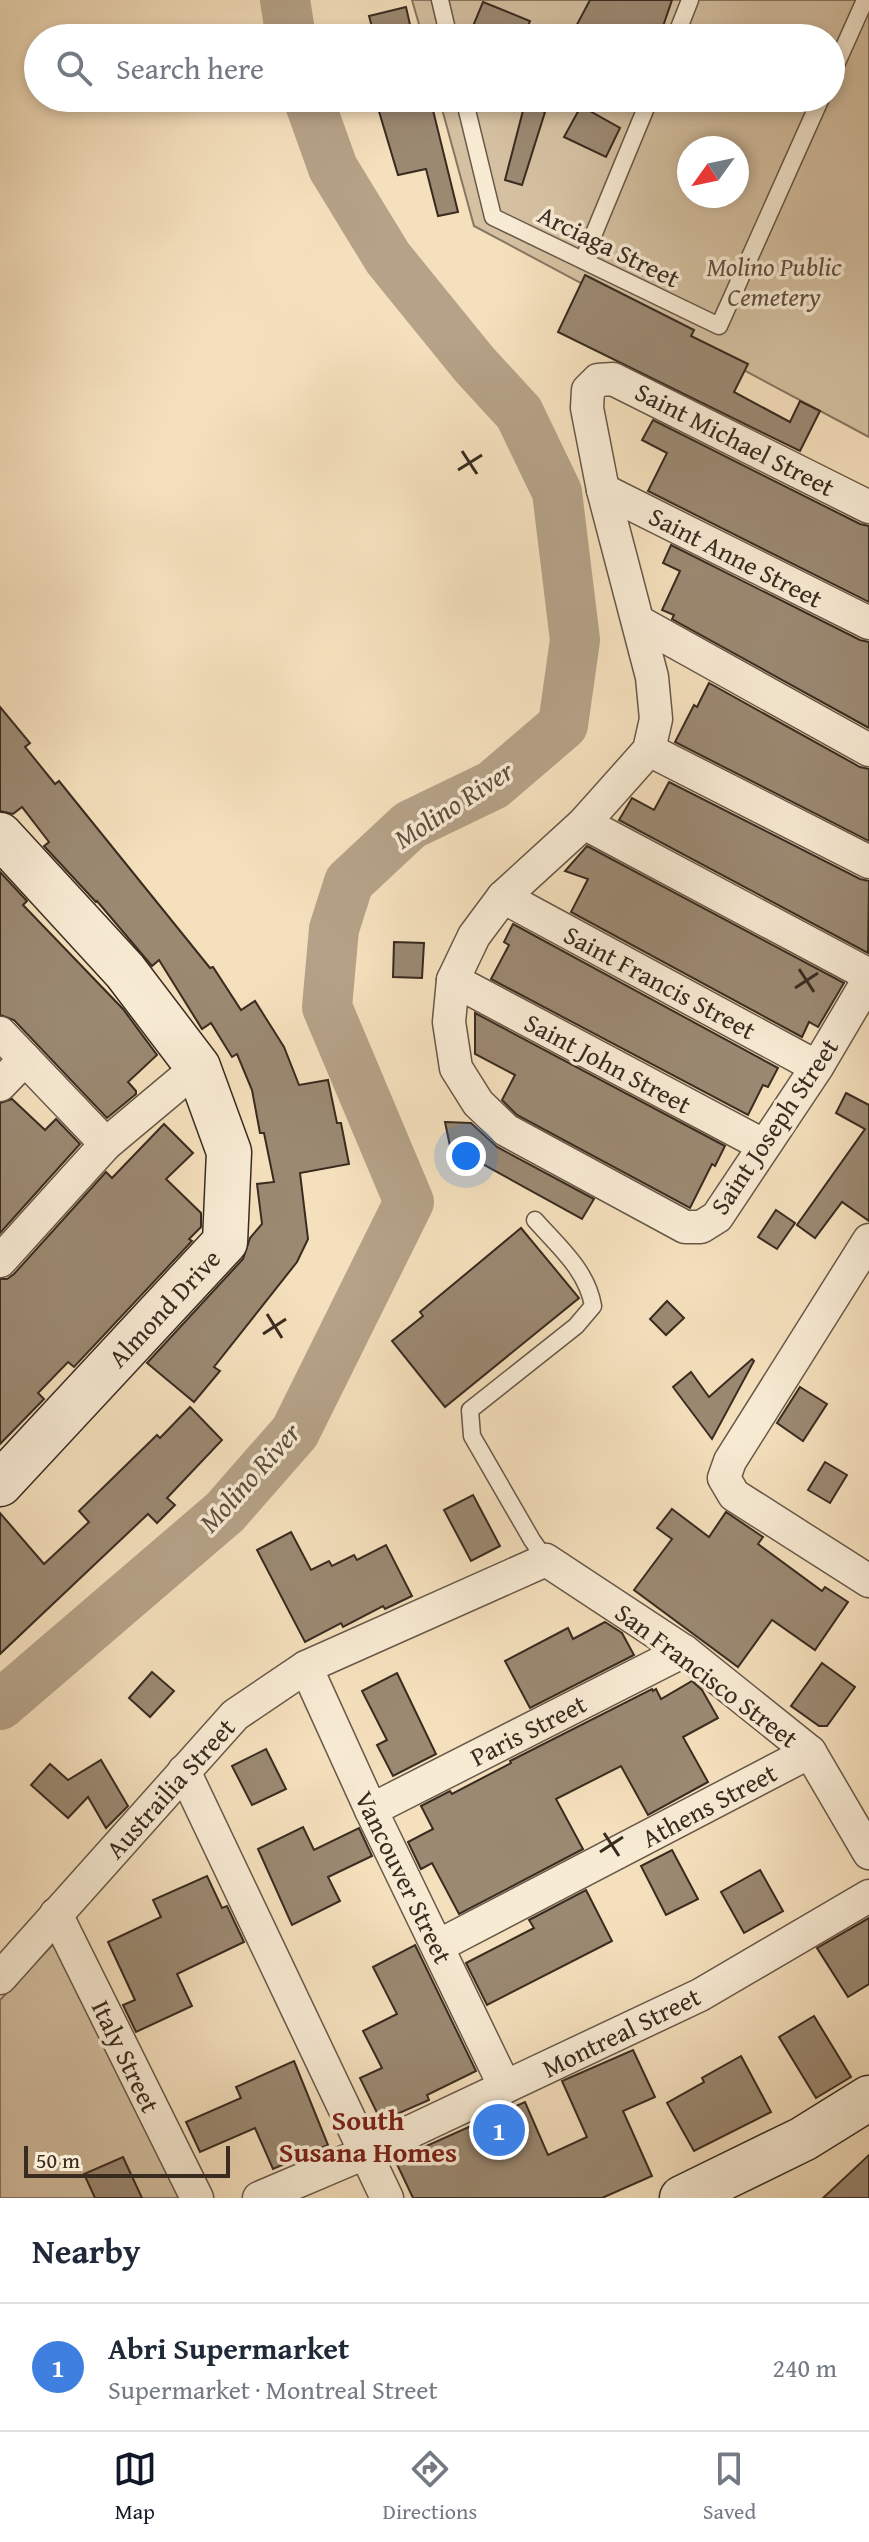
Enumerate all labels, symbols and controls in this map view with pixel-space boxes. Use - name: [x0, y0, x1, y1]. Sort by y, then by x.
- search box: [24, 24, 845, 112]
- icon: search: [52, 46, 96, 90]
- text: Search here: [116, 46, 264, 90]
- north arrow: [677, 136, 749, 208]
- street label: Arciaga Street: [531, 195, 687, 297]
- park label: Molino Public Cemetery: [706, 247, 842, 316]
- street label: Saint Michael Street: [628, 372, 842, 506]
- street label: Saint Anne Street: [642, 496, 830, 618]
- water label: Molino River: [385, 749, 522, 858]
- street label: Saint Francis Street: [557, 915, 763, 1049]
- street label: Saint John Street: [518, 1003, 698, 1123]
- street label: Saint Joseph Street: [700, 1030, 848, 1222]
- your location: [446, 1136, 486, 1176]
- street label: Almond Drive: [99, 1240, 229, 1376]
- water label: Molino River: [188, 1412, 311, 1541]
- street label: San Francisco Street: [607, 1593, 807, 1757]
- street label: Paris Street: [463, 1684, 593, 1776]
- street label: Austrailia Street: [96, 1709, 244, 1867]
- street label: Athens Street: [634, 1753, 784, 1857]
- street label: Vancouver Street: [345, 1784, 463, 1970]
- street label: Montreal Street: [535, 1977, 707, 2087]
- street label: Italy Street: [82, 1993, 170, 2119]
- district label: South Susana Homes: [279, 2099, 457, 2172]
- pin: 1: [473, 2100, 525, 2160]
- scale bar: [24, 2142, 230, 2178]
- text: 50 m: [36, 2144, 80, 2176]
- text: Nearby: [32, 2226, 141, 2275]
- text: Abri Supermarket: [108, 2326, 349, 2370]
- text: 1: [51, 2348, 65, 2387]
- text: 240 m: [772, 2348, 837, 2387]
- text: Supermarket · Montreal Street: [108, 2370, 438, 2409]
- tab: Map: [113, 2447, 157, 2527]
- tab: Directions: [383, 2447, 477, 2527]
- tab: Saved: [703, 2447, 756, 2527]

